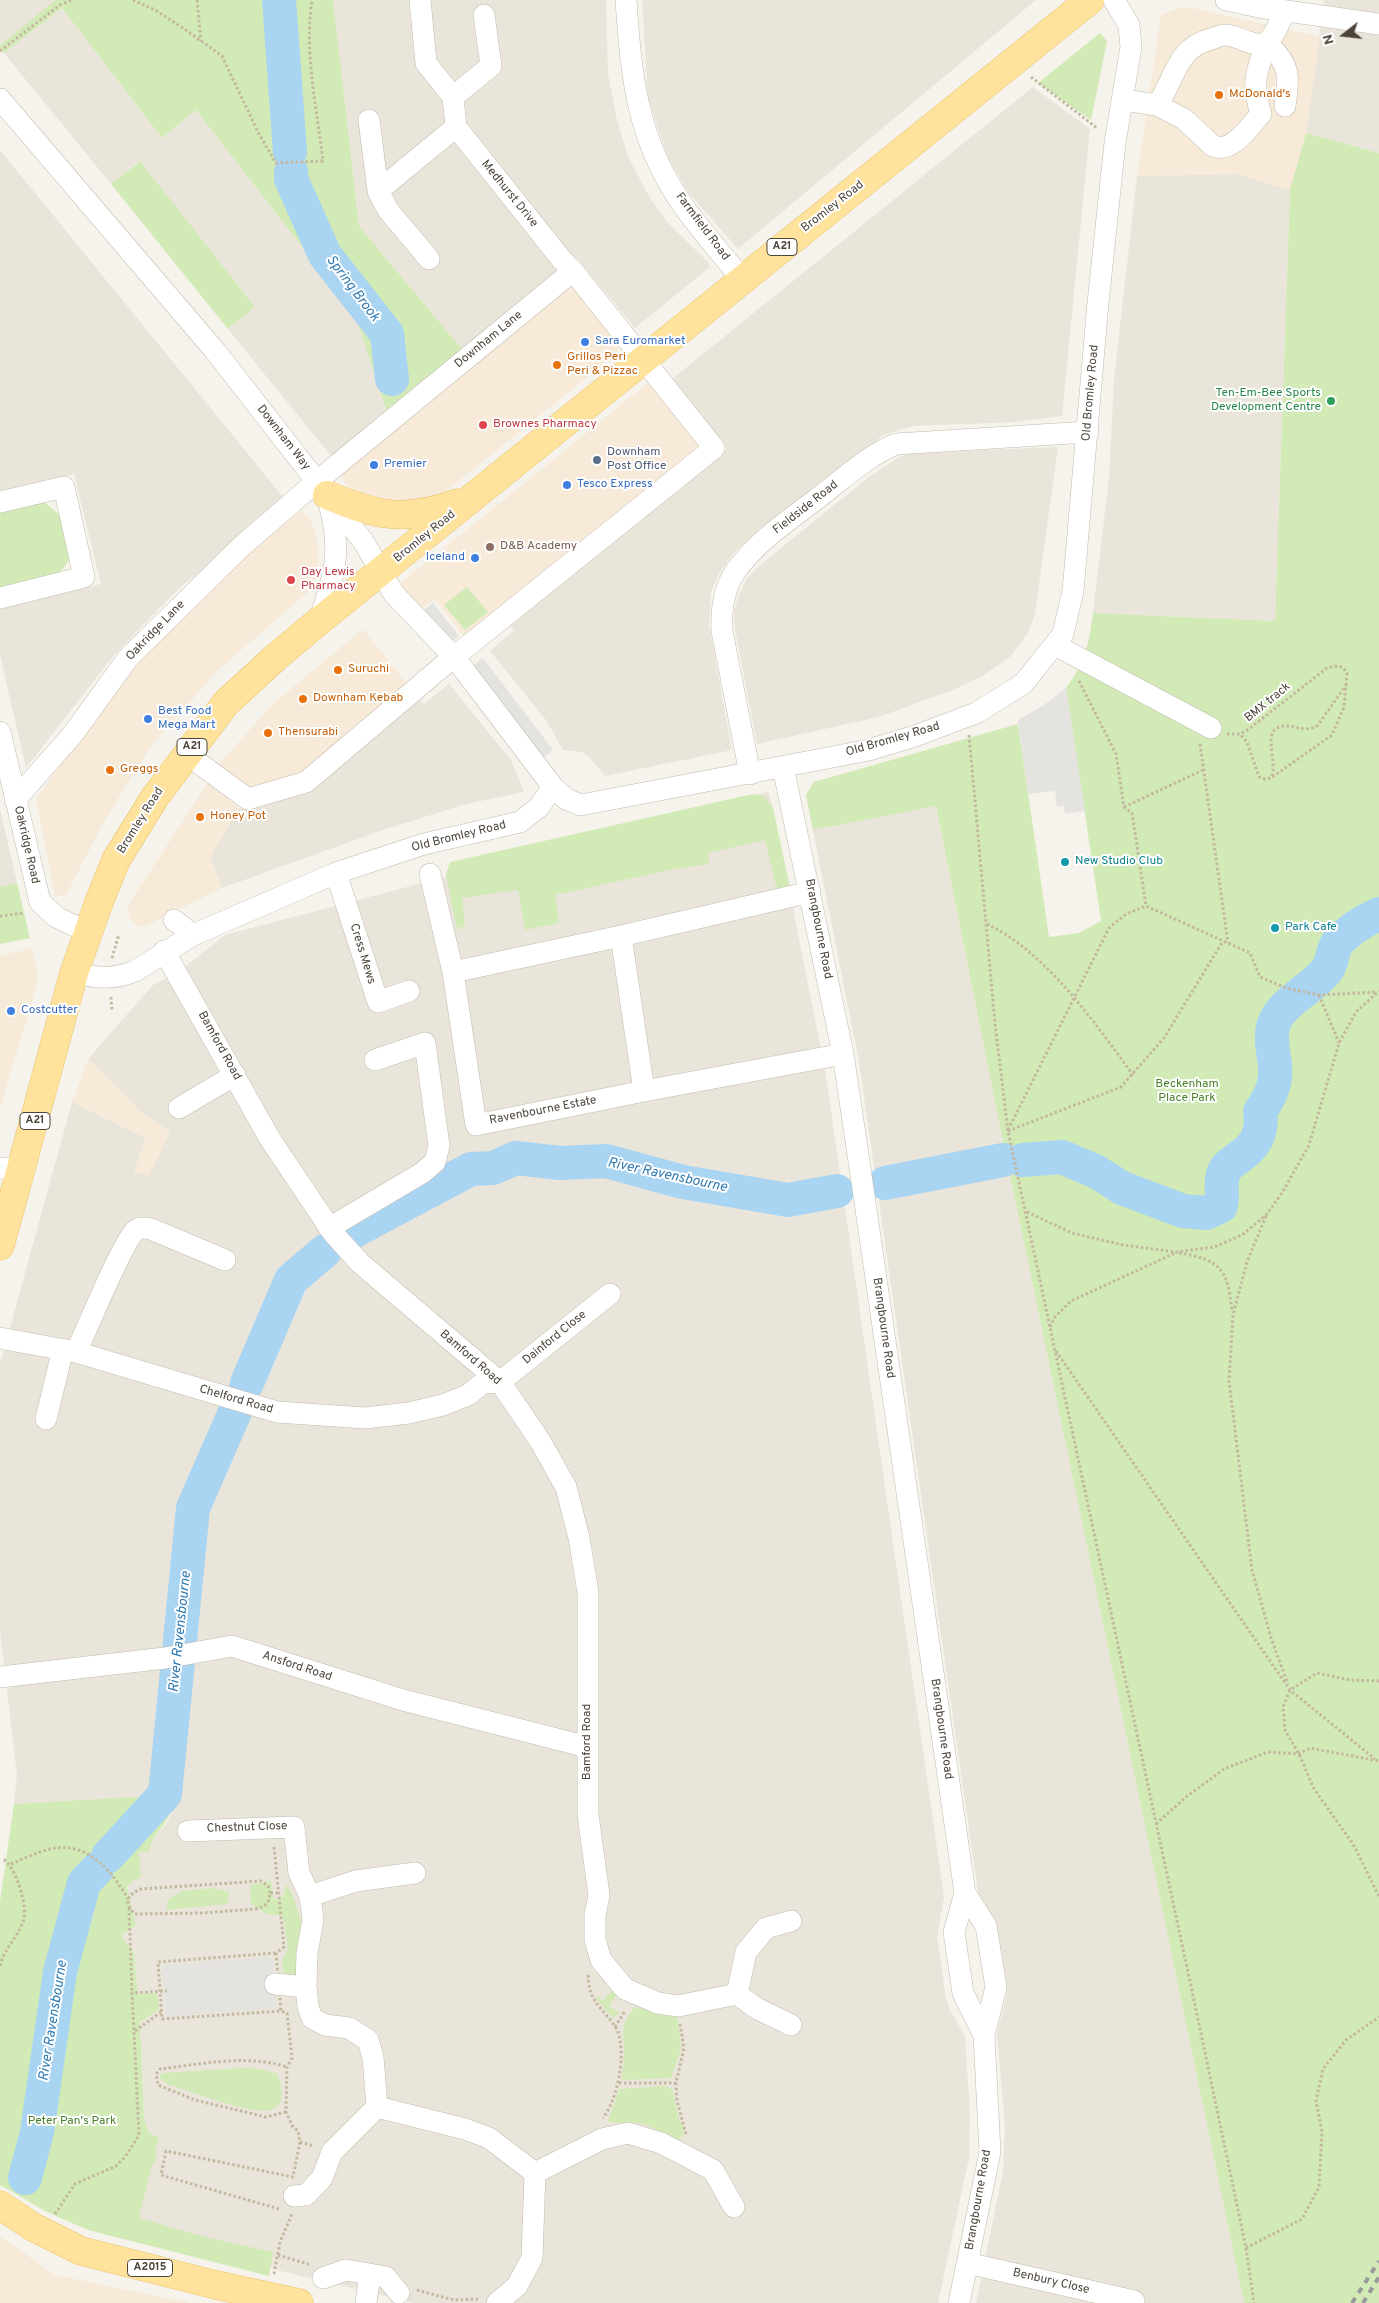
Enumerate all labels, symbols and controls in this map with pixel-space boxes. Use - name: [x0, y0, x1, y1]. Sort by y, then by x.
- north arrow: [1319, 10, 1369, 60]
- text: N: [1320, 32, 1339, 46]
- place label: McDonald's: [1229, 88, 1291, 102]
- marker: McDonald's: [1213, 89, 1225, 101]
- street label: Medhurst Drive: [477, 157, 541, 231]
- street label: Bromley Road: [799, 178, 867, 236]
- street label: Farmfield Road: [672, 190, 732, 264]
- road number: A21: [767, 238, 797, 256]
- water label: Spring Brook: [322, 253, 382, 325]
- street label: Downham Lane: [452, 308, 526, 372]
- place label: Sara Euromarket: [595, 335, 685, 349]
- marker: Sara Euromarket: [579, 336, 591, 348]
- street label: Old Bromley Road: [1080, 344, 1102, 442]
- place label: Grillos Peri Peri & Pizzac: [567, 351, 638, 379]
- marker: Grillos Peri Peri & Pizzac: [551, 359, 563, 371]
- place label: Ten-Em-Bee Sports Development Centre: [1211, 387, 1321, 415]
- marker: Ten-Em-Bee Sports Development Centre: [1325, 395, 1337, 407]
- street label: Downham Way: [253, 403, 313, 473]
- place label: Brownes Pharmacy: [493, 418, 597, 432]
- marker: Brownes Pharmacy: [477, 419, 489, 431]
- place label: Downham Post Office: [607, 446, 666, 474]
- marker: Downham Post Office: [591, 454, 603, 466]
- place label: Premier: [384, 458, 427, 472]
- marker: Premier: [368, 459, 380, 471]
- place label: Tesco Express: [577, 478, 653, 492]
- street label: Fieldside Road: [771, 478, 841, 538]
- marker: Tesco Express: [561, 479, 573, 491]
- street label: Bromley Road: [391, 508, 459, 566]
- place label: D&B Academy: [500, 540, 577, 554]
- marker: D&B Academy: [484, 541, 496, 553]
- place label: Iceland: [426, 551, 465, 565]
- marker: Iceland: [469, 552, 481, 564]
- place label: Day Lewis Pharmacy: [301, 566, 356, 594]
- marker: Day Lewis Pharmacy: [285, 574, 297, 586]
- street label: Oakridge Lane: [124, 598, 188, 664]
- place label: Suruchi: [348, 663, 389, 677]
- marker: Suruchi: [332, 664, 344, 676]
- street label: BMX track: [1242, 680, 1294, 726]
- place label: Downham Kebab: [313, 692, 403, 706]
- marker: Downham Kebab: [297, 693, 309, 705]
- place label: Best Food Mega Mart: [158, 705, 215, 733]
- marker: Best Food Mega Mart: [142, 713, 154, 725]
- street label: Old Bromley Road: [844, 720, 942, 760]
- place label: Thensurabi: [278, 726, 338, 740]
- marker: Thensurabi: [262, 727, 274, 739]
- road number: A21: [177, 739, 207, 756]
- place label: Greggs: [120, 763, 158, 777]
- marker: Greggs: [104, 764, 116, 776]
- street label: Bromley Road: [115, 785, 167, 857]
- street label: Oakridge Road: [10, 805, 42, 885]
- place label: Honey Pot: [210, 810, 266, 824]
- marker: Honey Pot: [194, 811, 206, 823]
- street label: Old Bromley Road: [410, 818, 508, 856]
- place label: New Studio Club: [1075, 855, 1163, 869]
- marker: New Studio Club: [1059, 856, 1071, 868]
- street label: Brangbourne Road: [801, 878, 835, 980]
- place label: Park Cafe: [1285, 921, 1337, 935]
- street label: Cress Mews: [346, 922, 378, 986]
- marker: Park Cafe: [1269, 922, 1281, 934]
- place label: Costcutter: [21, 1004, 78, 1018]
- marker: Costcutter: [5, 1005, 17, 1017]
- street label: Bamford Road: [194, 1009, 244, 1083]
- park label: Beckenham Place Park: [1155, 1078, 1219, 1106]
- street label: Ravenbourne Estate: [488, 1094, 598, 1128]
- road number: A21: [20, 1112, 50, 1130]
- water label: River Ravensbourne: [606, 1155, 728, 1197]
- street label: Brangbourne Road: [869, 1277, 897, 1379]
- street label: Dainford Close: [520, 1308, 590, 1368]
- street label: Bamford Road: [436, 1327, 504, 1389]
- street label: Chelford Road: [197, 1383, 275, 1417]
- water label: River Ravensbourne: [166, 1571, 196, 1693]
- street label: Ansford Road: [260, 1649, 334, 1685]
- street label: Brangbourne Road: [927, 1678, 955, 1780]
- street label: Bamford Road: [581, 1704, 595, 1780]
- street label: Chestnut Close: [206, 1819, 288, 1837]
- water label: River Ravensbourne: [36, 1960, 72, 2082]
- park label: Peter Pan's Park: [28, 2115, 116, 2129]
- street label: Brangbourne Road: [963, 2149, 995, 2251]
- road number: A2015: [128, 2260, 172, 2276]
- street label: Benbury Close: [1011, 2266, 1091, 2298]

